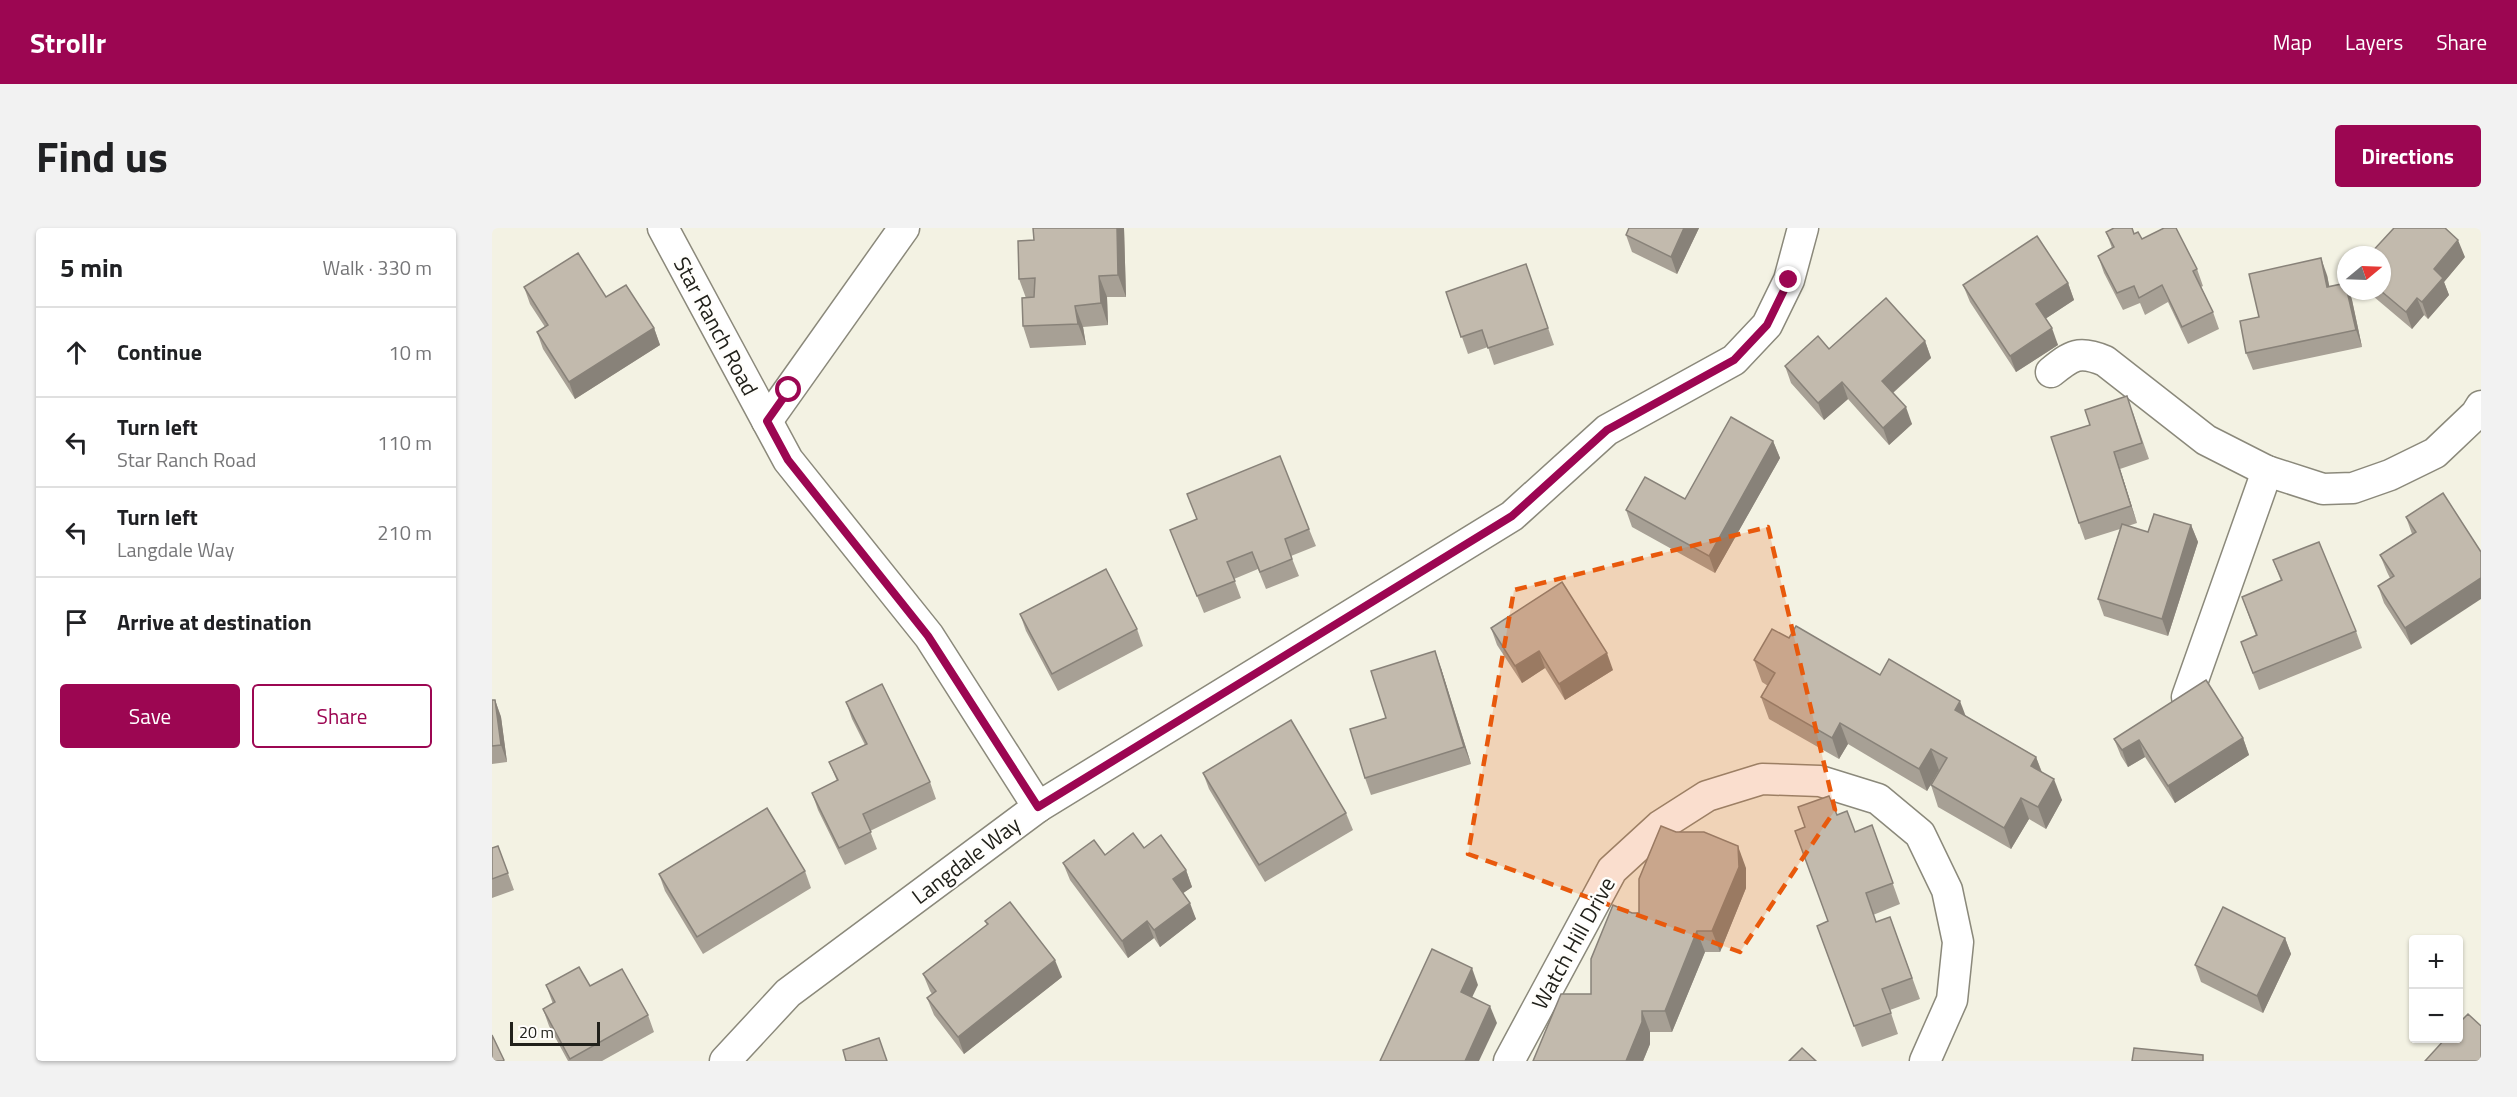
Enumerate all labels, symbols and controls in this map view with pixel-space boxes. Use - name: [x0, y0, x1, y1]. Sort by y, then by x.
- text: Strollr: [30, 21, 106, 64]
- text: Map: [2273, 26, 2312, 58]
- text: Layers: [2345, 26, 2403, 58]
- text: Share: [2436, 26, 2487, 58]
- text: Find us: [36, 124, 168, 188]
- button: Directions: [2335, 125, 2481, 187]
- north arrow: [2337, 246, 2391, 300]
- text: 5 min: [60, 248, 123, 287]
- street label: Star Ranch Road: [665, 250, 767, 402]
- text: Walk · 330 m: [323, 252, 432, 283]
- route end: [1775, 266, 1801, 292]
- text: Continue: [117, 335, 202, 369]
- icon: ahead: [60, 336, 93, 369]
- text: 10 m: [388, 337, 432, 368]
- route start: [775, 376, 801, 402]
- text: Turn left: [117, 410, 198, 444]
- icon: left: [60, 426, 93, 459]
- text: 110 m: [377, 427, 432, 458]
- text: Star Ranch Road: [117, 444, 256, 475]
- text: Turn left: [117, 500, 198, 534]
- icon: left: [60, 516, 93, 549]
- text: 210 m: [377, 517, 432, 548]
- text: Langdale Way: [117, 534, 234, 565]
- text: Arrive at destination: [117, 605, 312, 639]
- icon: arrive: [60, 606, 93, 639]
- button: Save: [60, 684, 240, 748]
- button: Share: [252, 684, 432, 748]
- street label: Langdale Way: [904, 807, 1028, 912]
- street label: Watch Hill Drive: [1523, 870, 1623, 1016]
- map controls: [2409, 935, 2463, 1043]
- button: +: [2409, 935, 2463, 989]
- button: −: [2409, 989, 2463, 1043]
- scale bar: [510, 1019, 600, 1046]
- text: 20 m: [519, 1020, 554, 1044]

